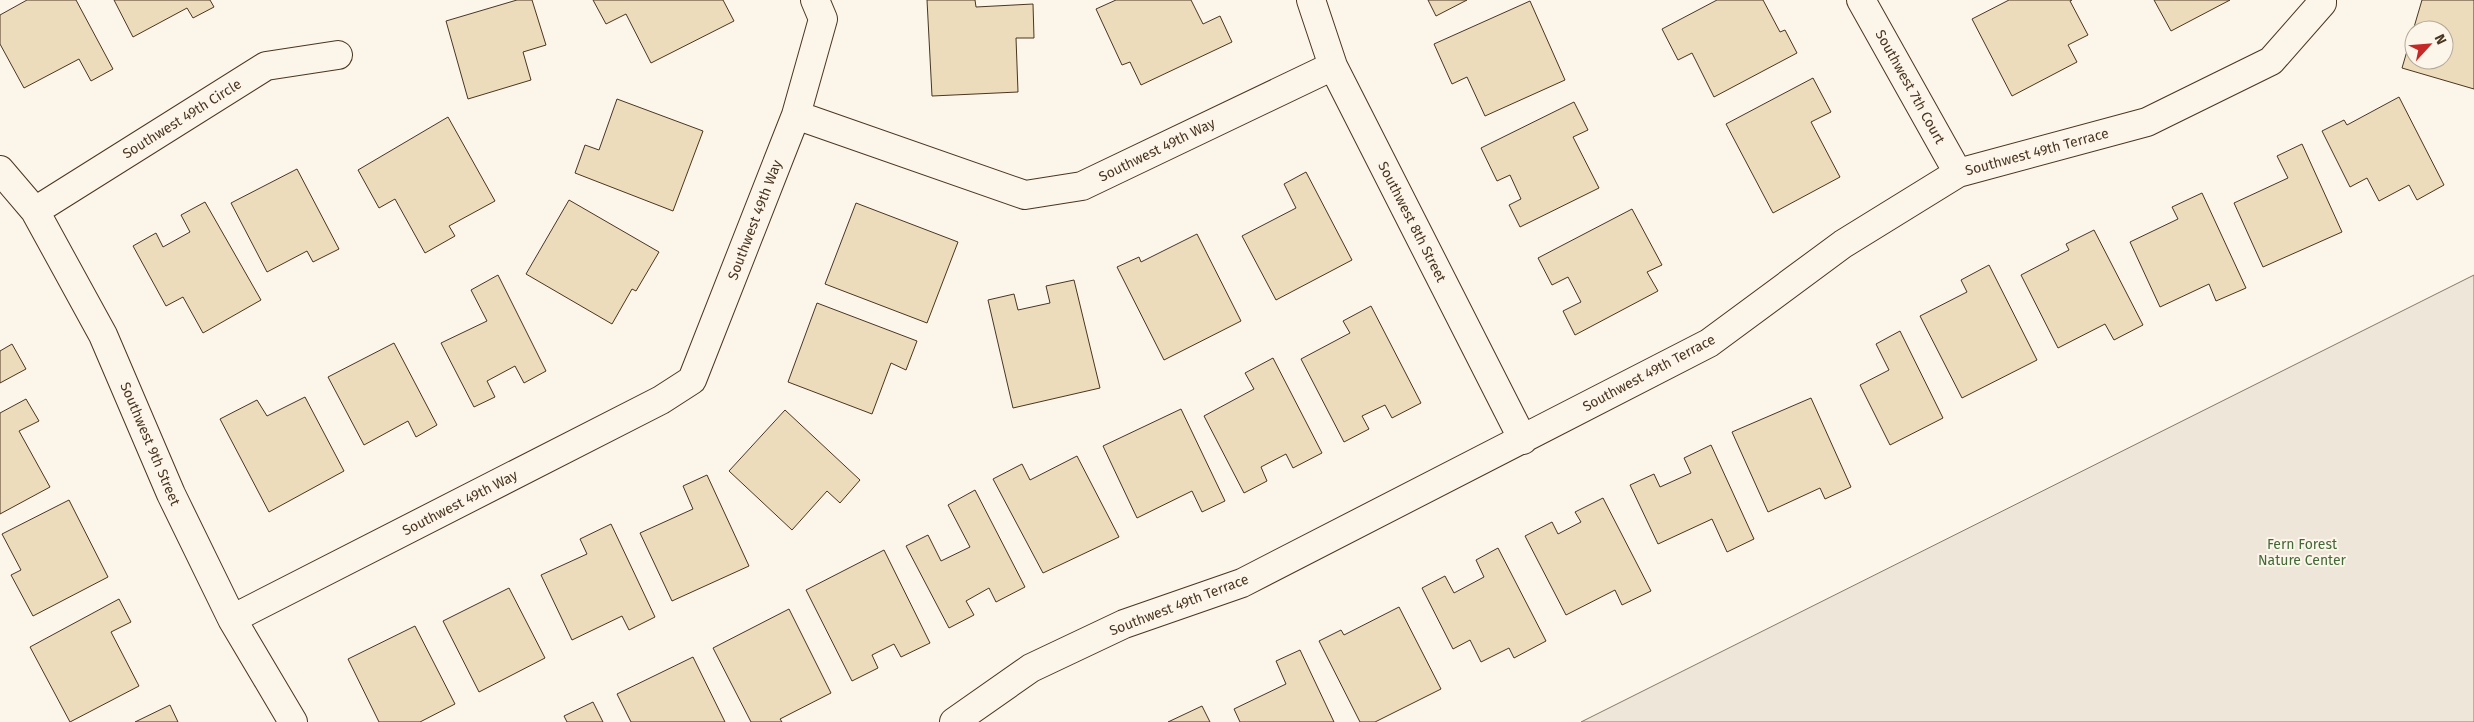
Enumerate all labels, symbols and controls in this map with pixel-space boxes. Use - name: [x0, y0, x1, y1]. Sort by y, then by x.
- north arrow: [2404, 20, 2454, 70]
- street label: Southwest 7th Court: [1872, 27, 1949, 148]
- text: N: [2431, 32, 2450, 47]
- street label: Southwest 49th Circle: [119, 76, 245, 162]
- street label: Southwest 49th Way: [1096, 114, 1218, 186]
- street label: Southwest 49th Terrace: [1963, 125, 2111, 179]
- street label: Southwest 49th Way: [724, 158, 786, 282]
- street label: Southwest 8th Street: [1374, 159, 1450, 286]
- street label: Southwest 49th Terrace: [1580, 331, 1718, 415]
- street label: Southwest 9th Street: [116, 380, 184, 509]
- street label: Southwest 49th Way: [400, 467, 521, 539]
- park label: Fern Forest Nature Center: [2258, 536, 2347, 569]
- street label: Southwest 49th Terrace: [1107, 571, 1251, 639]

